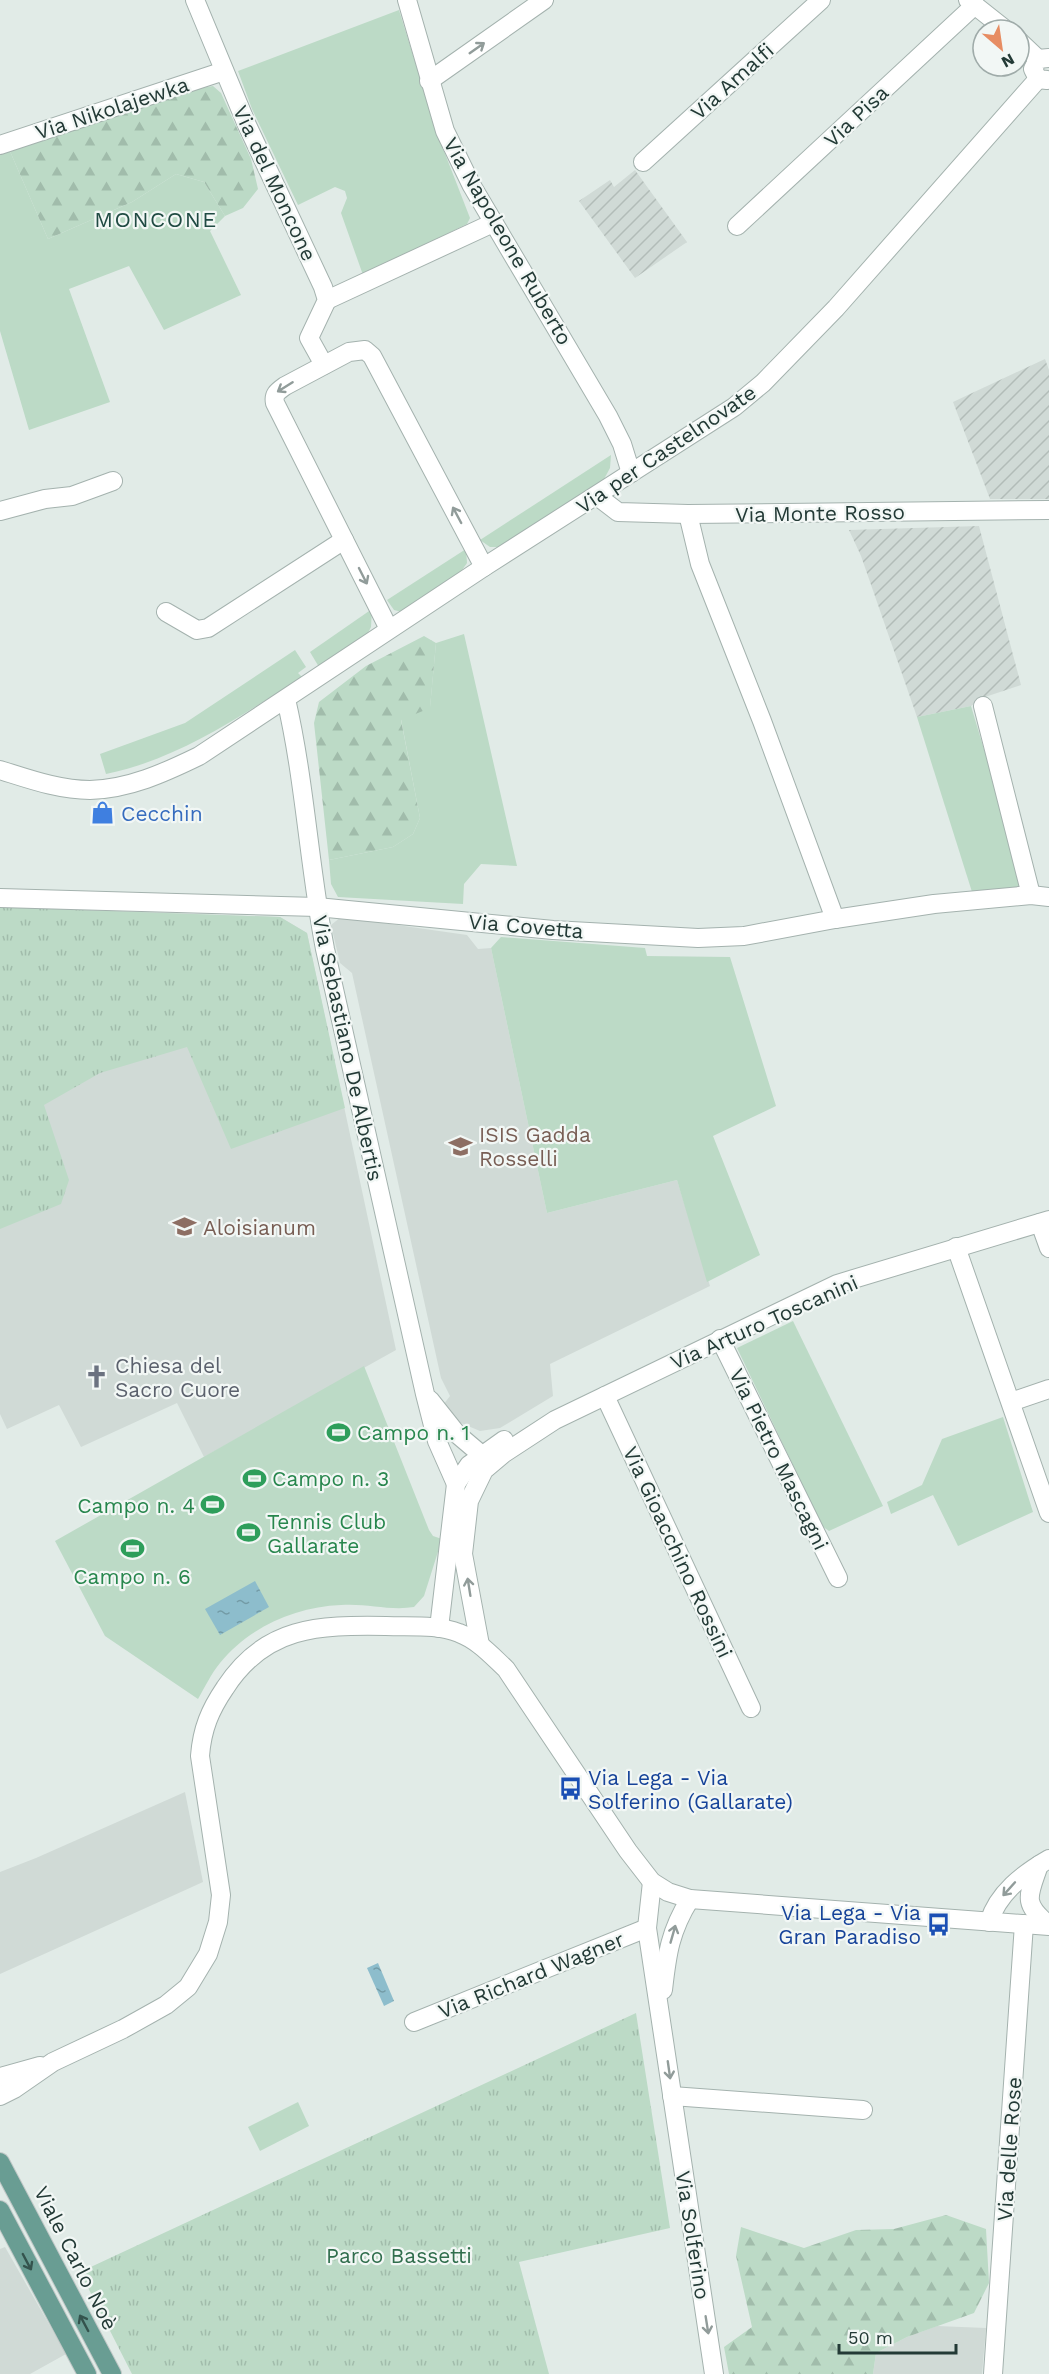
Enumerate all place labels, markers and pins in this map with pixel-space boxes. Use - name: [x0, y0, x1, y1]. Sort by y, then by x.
- shop icon: Cecchin: [90, 800, 116, 826]
- place label: Cecchin: [121, 801, 203, 826]
- place label: ISIS Gadda Rosselli: [479, 1122, 591, 1171]
- school or university icon: ISIS Gadda Rosselli: [448, 1133, 474, 1159]
- school or university icon: Aloisianum: [172, 1214, 198, 1240]
- place label: Aloisianum: [203, 1215, 316, 1240]
- place label: Chiesa del Sacro Cuore: [115, 1353, 240, 1402]
- church icon: Chiesa del Sacro Cuore: [84, 1364, 110, 1390]
- sports icon: Campo n. 1: [326, 1419, 352, 1445]
- place label: Campo n. 1: [357, 1420, 470, 1445]
- sports icon: Campo n. 3: [241, 1465, 267, 1491]
- place label: Campo n. 3: [272, 1466, 389, 1491]
- sports icon: Campo n. 4: [200, 1492, 226, 1518]
- place label: Campo n. 4: [77, 1493, 195, 1518]
- place label: Tennis Club Gallarate: [267, 1509, 386, 1558]
- sports icon: Tennis Club Gallarate: [236, 1520, 262, 1546]
- sports icon: Campo n. 6: [119, 1535, 145, 1561]
- place label: Campo n. 6: [73, 1564, 191, 1589]
- place label: Via Lega - Via Solferino (Gallarate): [588, 1765, 793, 1814]
- bus stop icon: Via Lega - Via Solferino (Gallarate): [557, 1776, 583, 1802]
- place label: Via Lega - Via Gran Paradiso: [778, 1900, 921, 1949]
- bus stop icon: Via Lega - Via Gran Paradiso: [926, 1911, 952, 1937]

